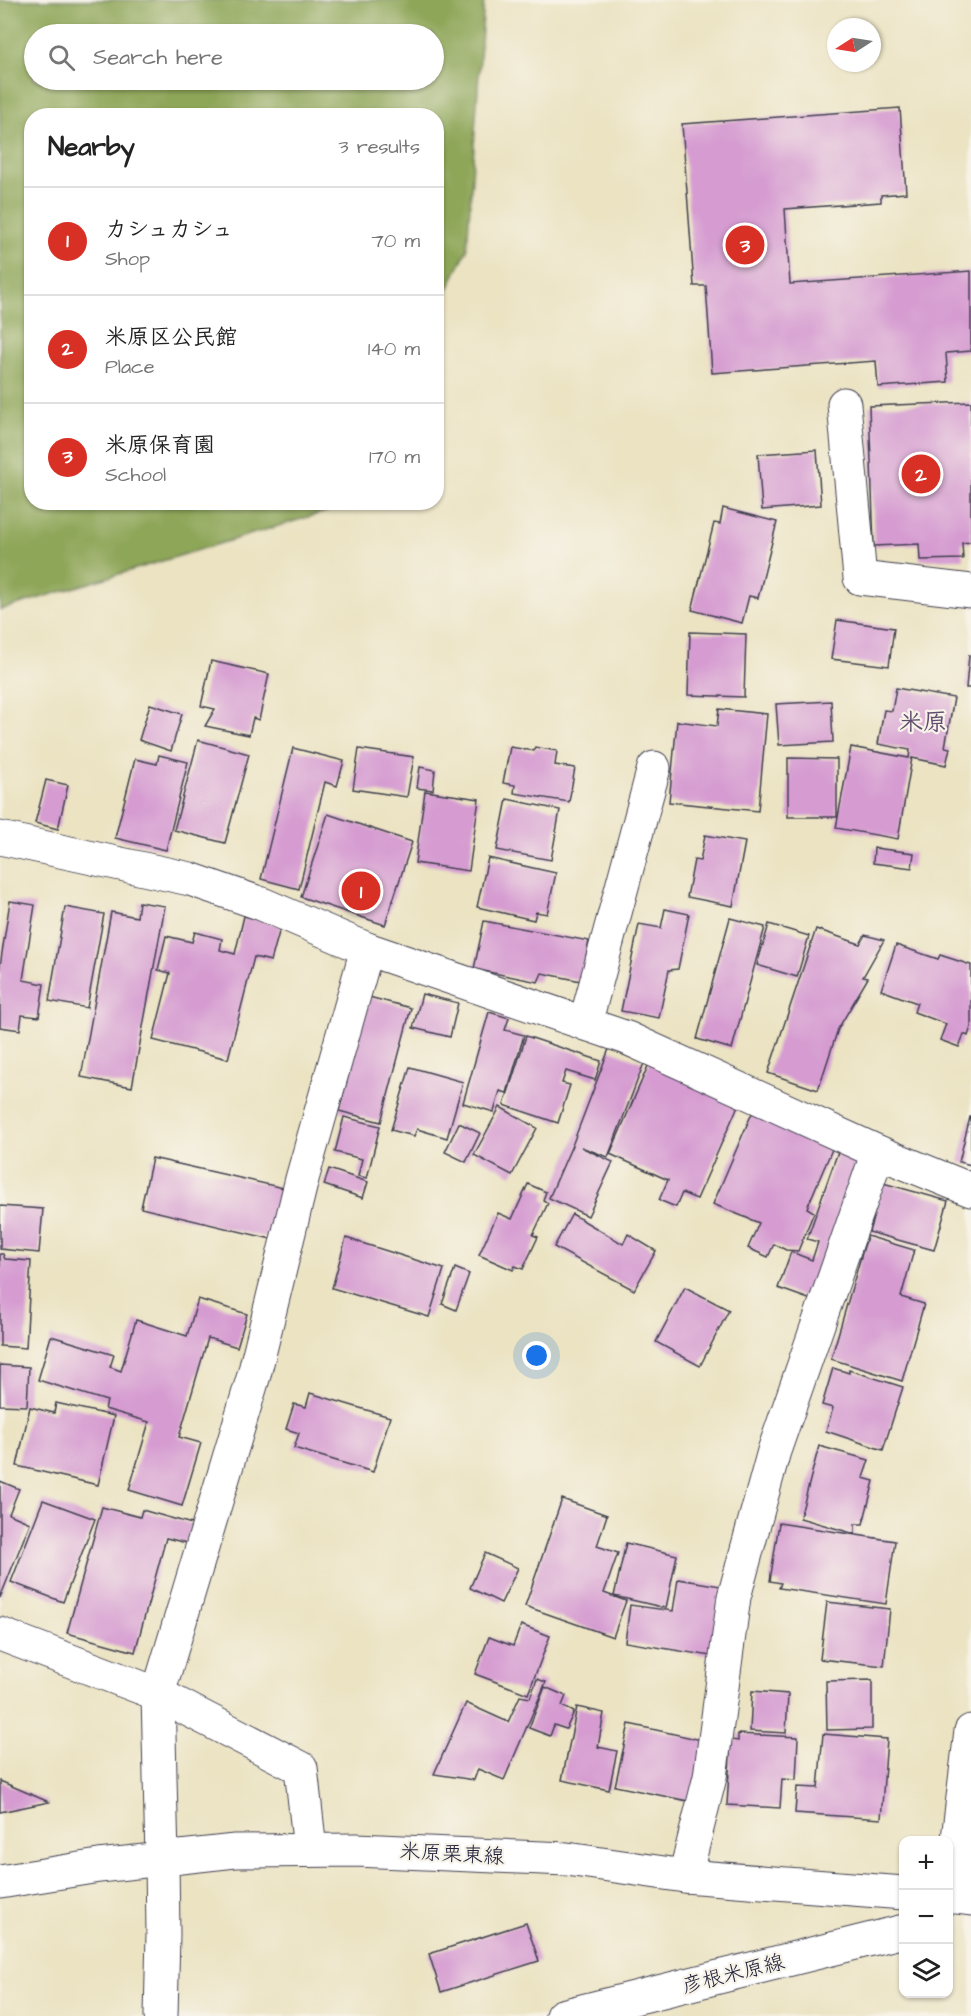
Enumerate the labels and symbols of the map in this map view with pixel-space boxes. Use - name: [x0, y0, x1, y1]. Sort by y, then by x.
- north arrow: [827, 18, 881, 72]
- pin: 3: [726, 222, 764, 268]
- pin: 2: [902, 452, 940, 496]
- district label: 米原: [899, 706, 947, 740]
- pin: 1: [342, 868, 380, 914]
- your location: [522, 1341, 551, 1370]
- street label: 米原栗東線: [399, 1837, 505, 1871]
- street label: 彦根米原線: [679, 1947, 787, 2001]

